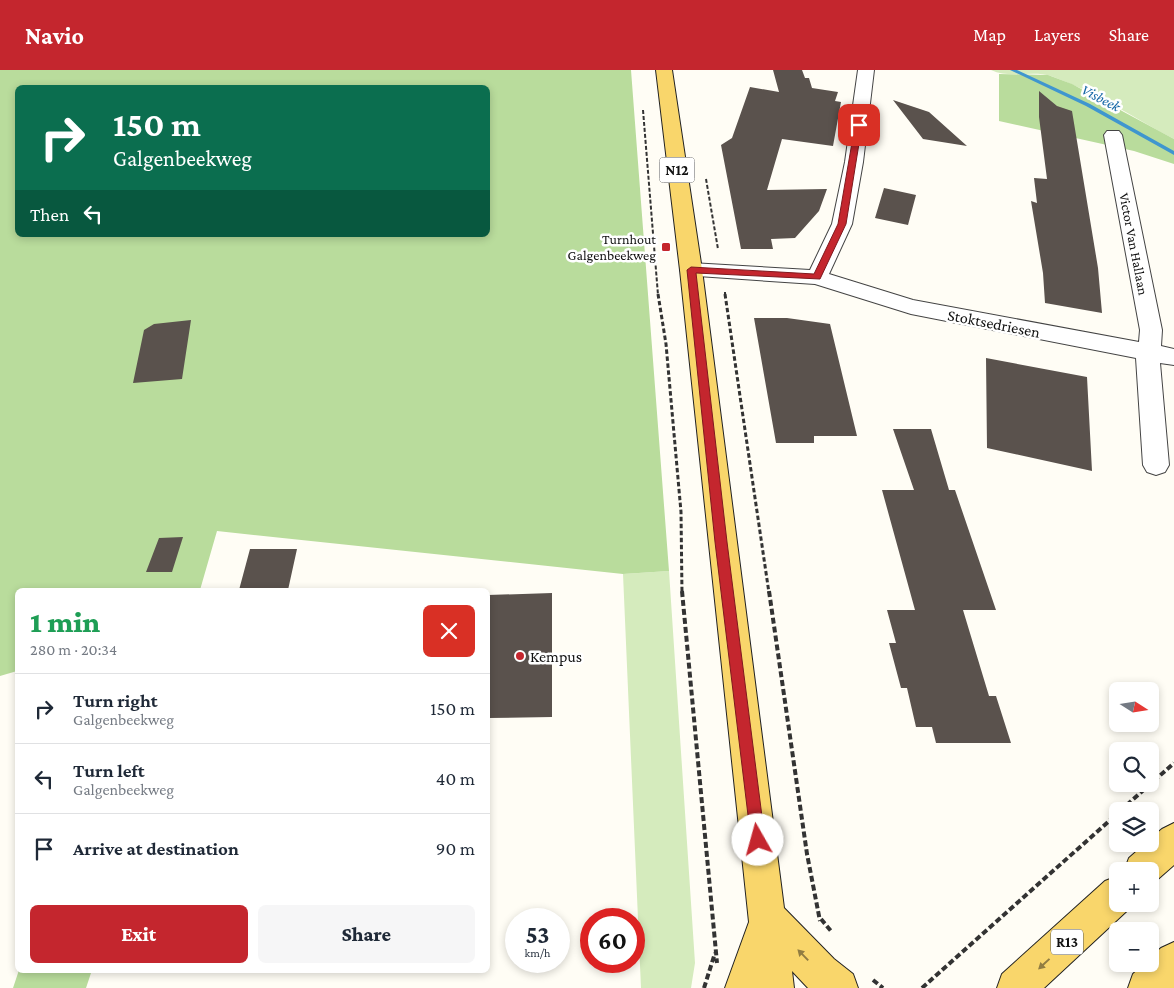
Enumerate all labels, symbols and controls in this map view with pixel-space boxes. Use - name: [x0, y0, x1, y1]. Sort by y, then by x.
- text: Navio: [25, 22, 84, 49]
- text: Map: [973, 25, 1006, 45]
- text: Layers: [1034, 25, 1081, 45]
- text: Share: [1109, 25, 1149, 45]
- water label: Visbeek: [1079, 81, 1124, 116]
- pin: [838, 104, 880, 146]
- icon: right: [30, 105, 95, 170]
- text: 150 m: [113, 105, 201, 144]
- icon: arrive: [845, 111, 873, 139]
- text: Galgenbeekweg: [113, 146, 252, 171]
- road number: N12: [660, 158, 694, 182]
- street label: Victor Van Hallaan: [1116, 192, 1152, 297]
- icon: left: [79, 200, 107, 228]
- text: Then: [30, 204, 69, 225]
- place label: Turnhout Galgenbeekweg: [568, 231, 656, 263]
- marker: Turnhout Galgenbeekweg: [660, 241, 672, 253]
- street label: Stoktsedriesen: [946, 306, 1042, 341]
- text: 1 min: [30, 605, 100, 638]
- button: close: [423, 605, 475, 657]
- text: 280 m · 20:34: [30, 641, 117, 658]
- place label: Kempus: [530, 648, 582, 666]
- marker: Kempus: [514, 650, 526, 662]
- north arrow: [1109, 682, 1159, 732]
- map controls: [1109, 682, 1159, 972]
- text: Turn right: [73, 690, 158, 711]
- icon: right: [30, 695, 58, 723]
- text: 150 m: [430, 698, 475, 719]
- text: Galgenbeekweg: [73, 711, 174, 728]
- button: search: [1109, 742, 1159, 792]
- text: Turn left: [73, 760, 145, 781]
- icon: left: [30, 765, 58, 793]
- text: 40 m: [436, 768, 475, 789]
- text: Galgenbeekweg: [73, 781, 174, 798]
- button: layers: [1109, 802, 1159, 852]
- position arrow: [731, 813, 783, 865]
- icon: arrive: [30, 835, 58, 863]
- text: Arrive at destination: [73, 838, 239, 859]
- text: 90 m: [436, 838, 475, 859]
- button: +: [1109, 862, 1159, 912]
- button: Exit: [30, 905, 248, 963]
- button: Share: [258, 905, 475, 963]
- speed limit sign: 60: [580, 908, 645, 973]
- text: 53: [526, 921, 549, 948]
- button: −: [1109, 922, 1159, 972]
- road number: R13: [1051, 930, 1083, 954]
- text: km/h: [525, 946, 550, 960]
- one-way arrow: [797, 949, 809, 961]
- one-way arrow: [1038, 958, 1050, 970]

